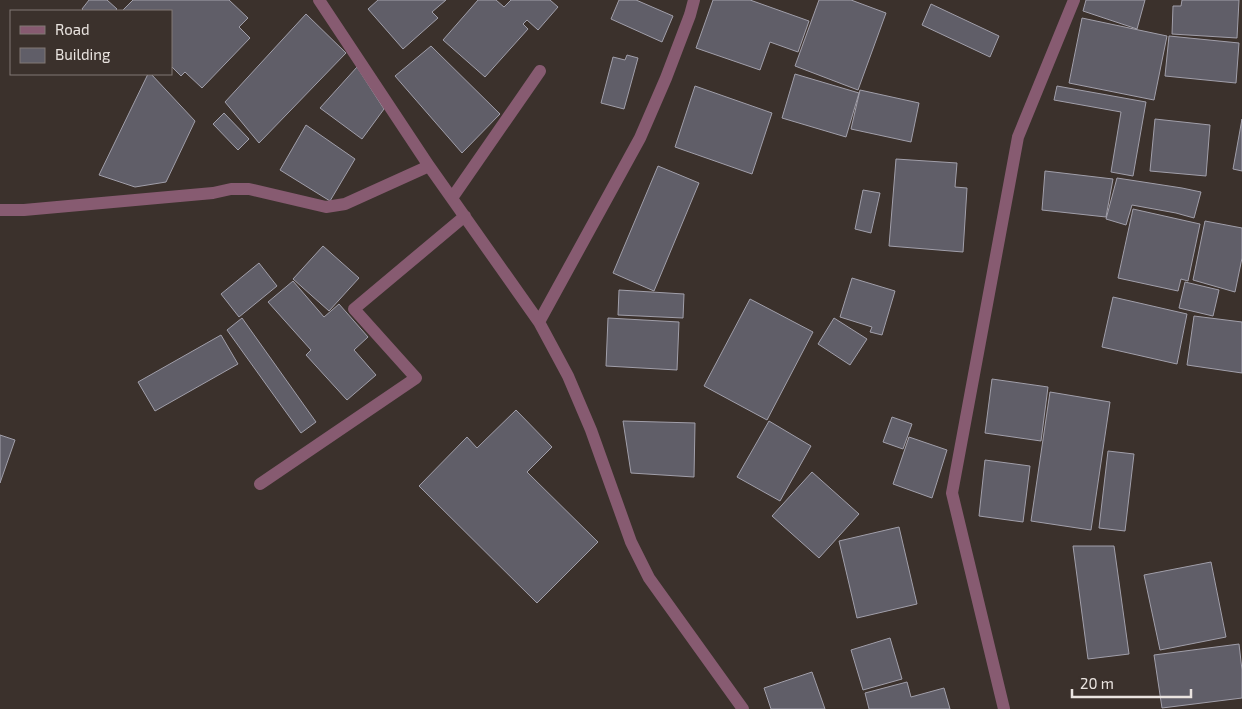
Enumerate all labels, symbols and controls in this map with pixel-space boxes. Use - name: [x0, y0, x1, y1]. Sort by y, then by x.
- legend: [10, 10, 172, 75]
- text: Road: [55, 20, 90, 38]
- text: Building: [55, 45, 111, 63]
- scale bar: [1072, 666, 1191, 698]
- text: 20 m: [1080, 674, 1114, 692]

